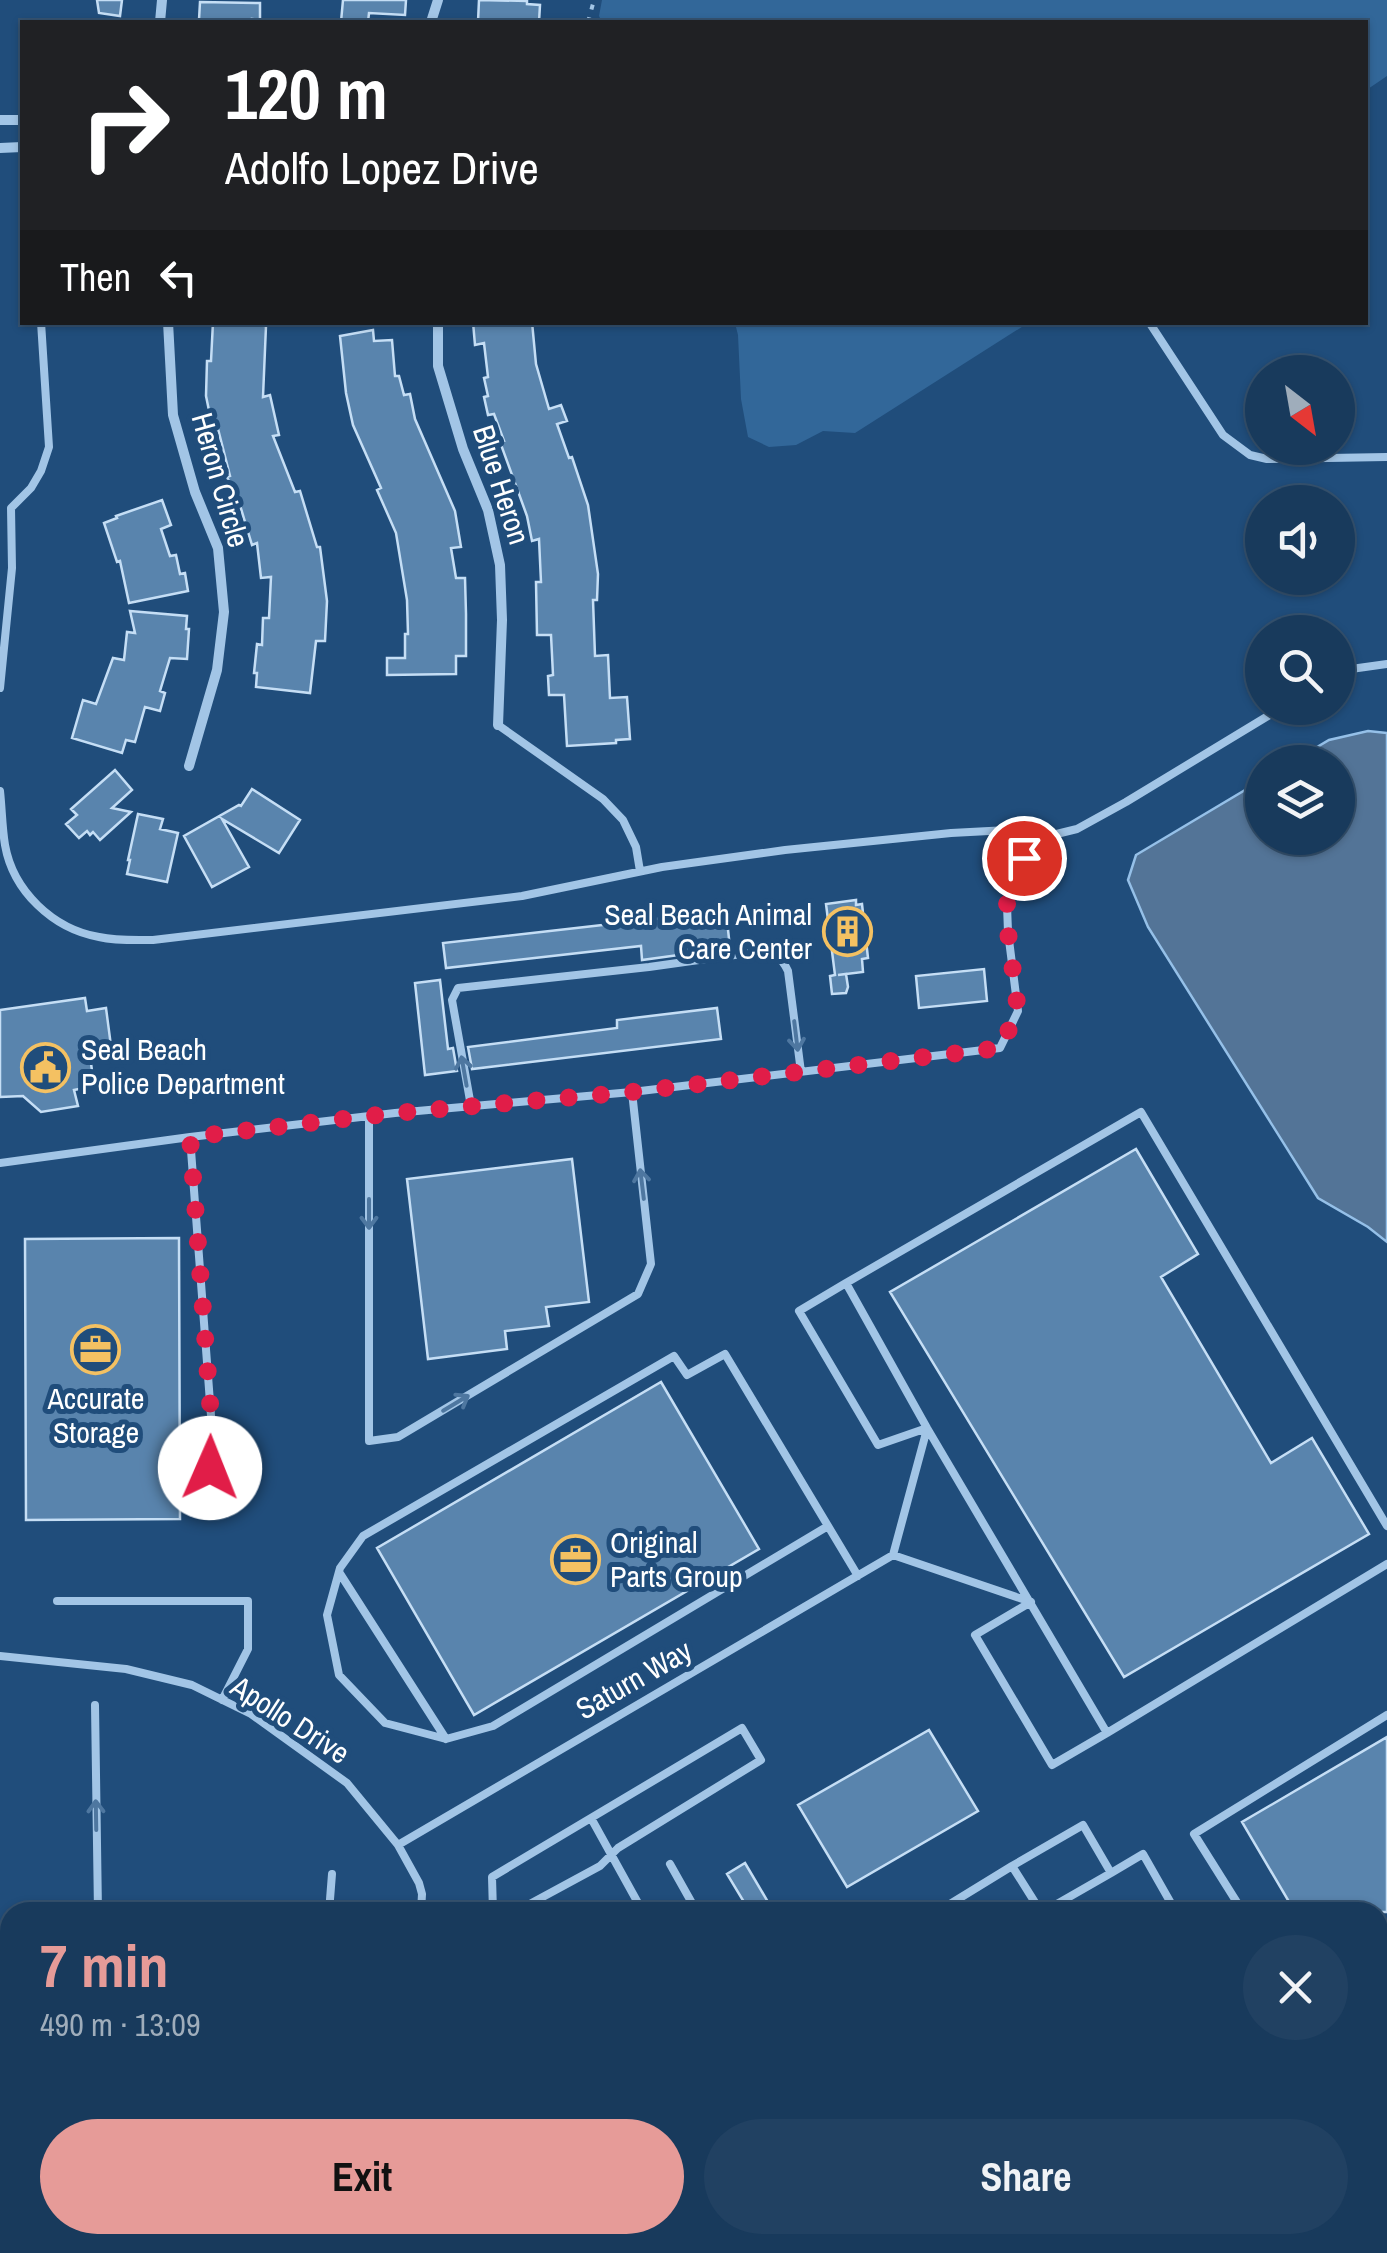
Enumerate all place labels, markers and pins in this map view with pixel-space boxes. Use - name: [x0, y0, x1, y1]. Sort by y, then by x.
- pin: [982, 816, 1067, 901]
- place label: Seal Beach Animal Care Center: [604, 894, 813, 968]
- building icon: Seal Beach Animal Care Center: [821, 906, 873, 958]
- place label: Seal Beach Police Department: [81, 1029, 285, 1103]
- public building icon: Seal Beach Police Department: [20, 1041, 72, 1093]
- office icon: Accurate Storage: [70, 1324, 122, 1376]
- place label: Accurate Storage: [46, 1378, 145, 1452]
- place label: Original Parts Group: [610, 1522, 743, 1596]
- office icon: Original Parts Group: [549, 1534, 601, 1586]

